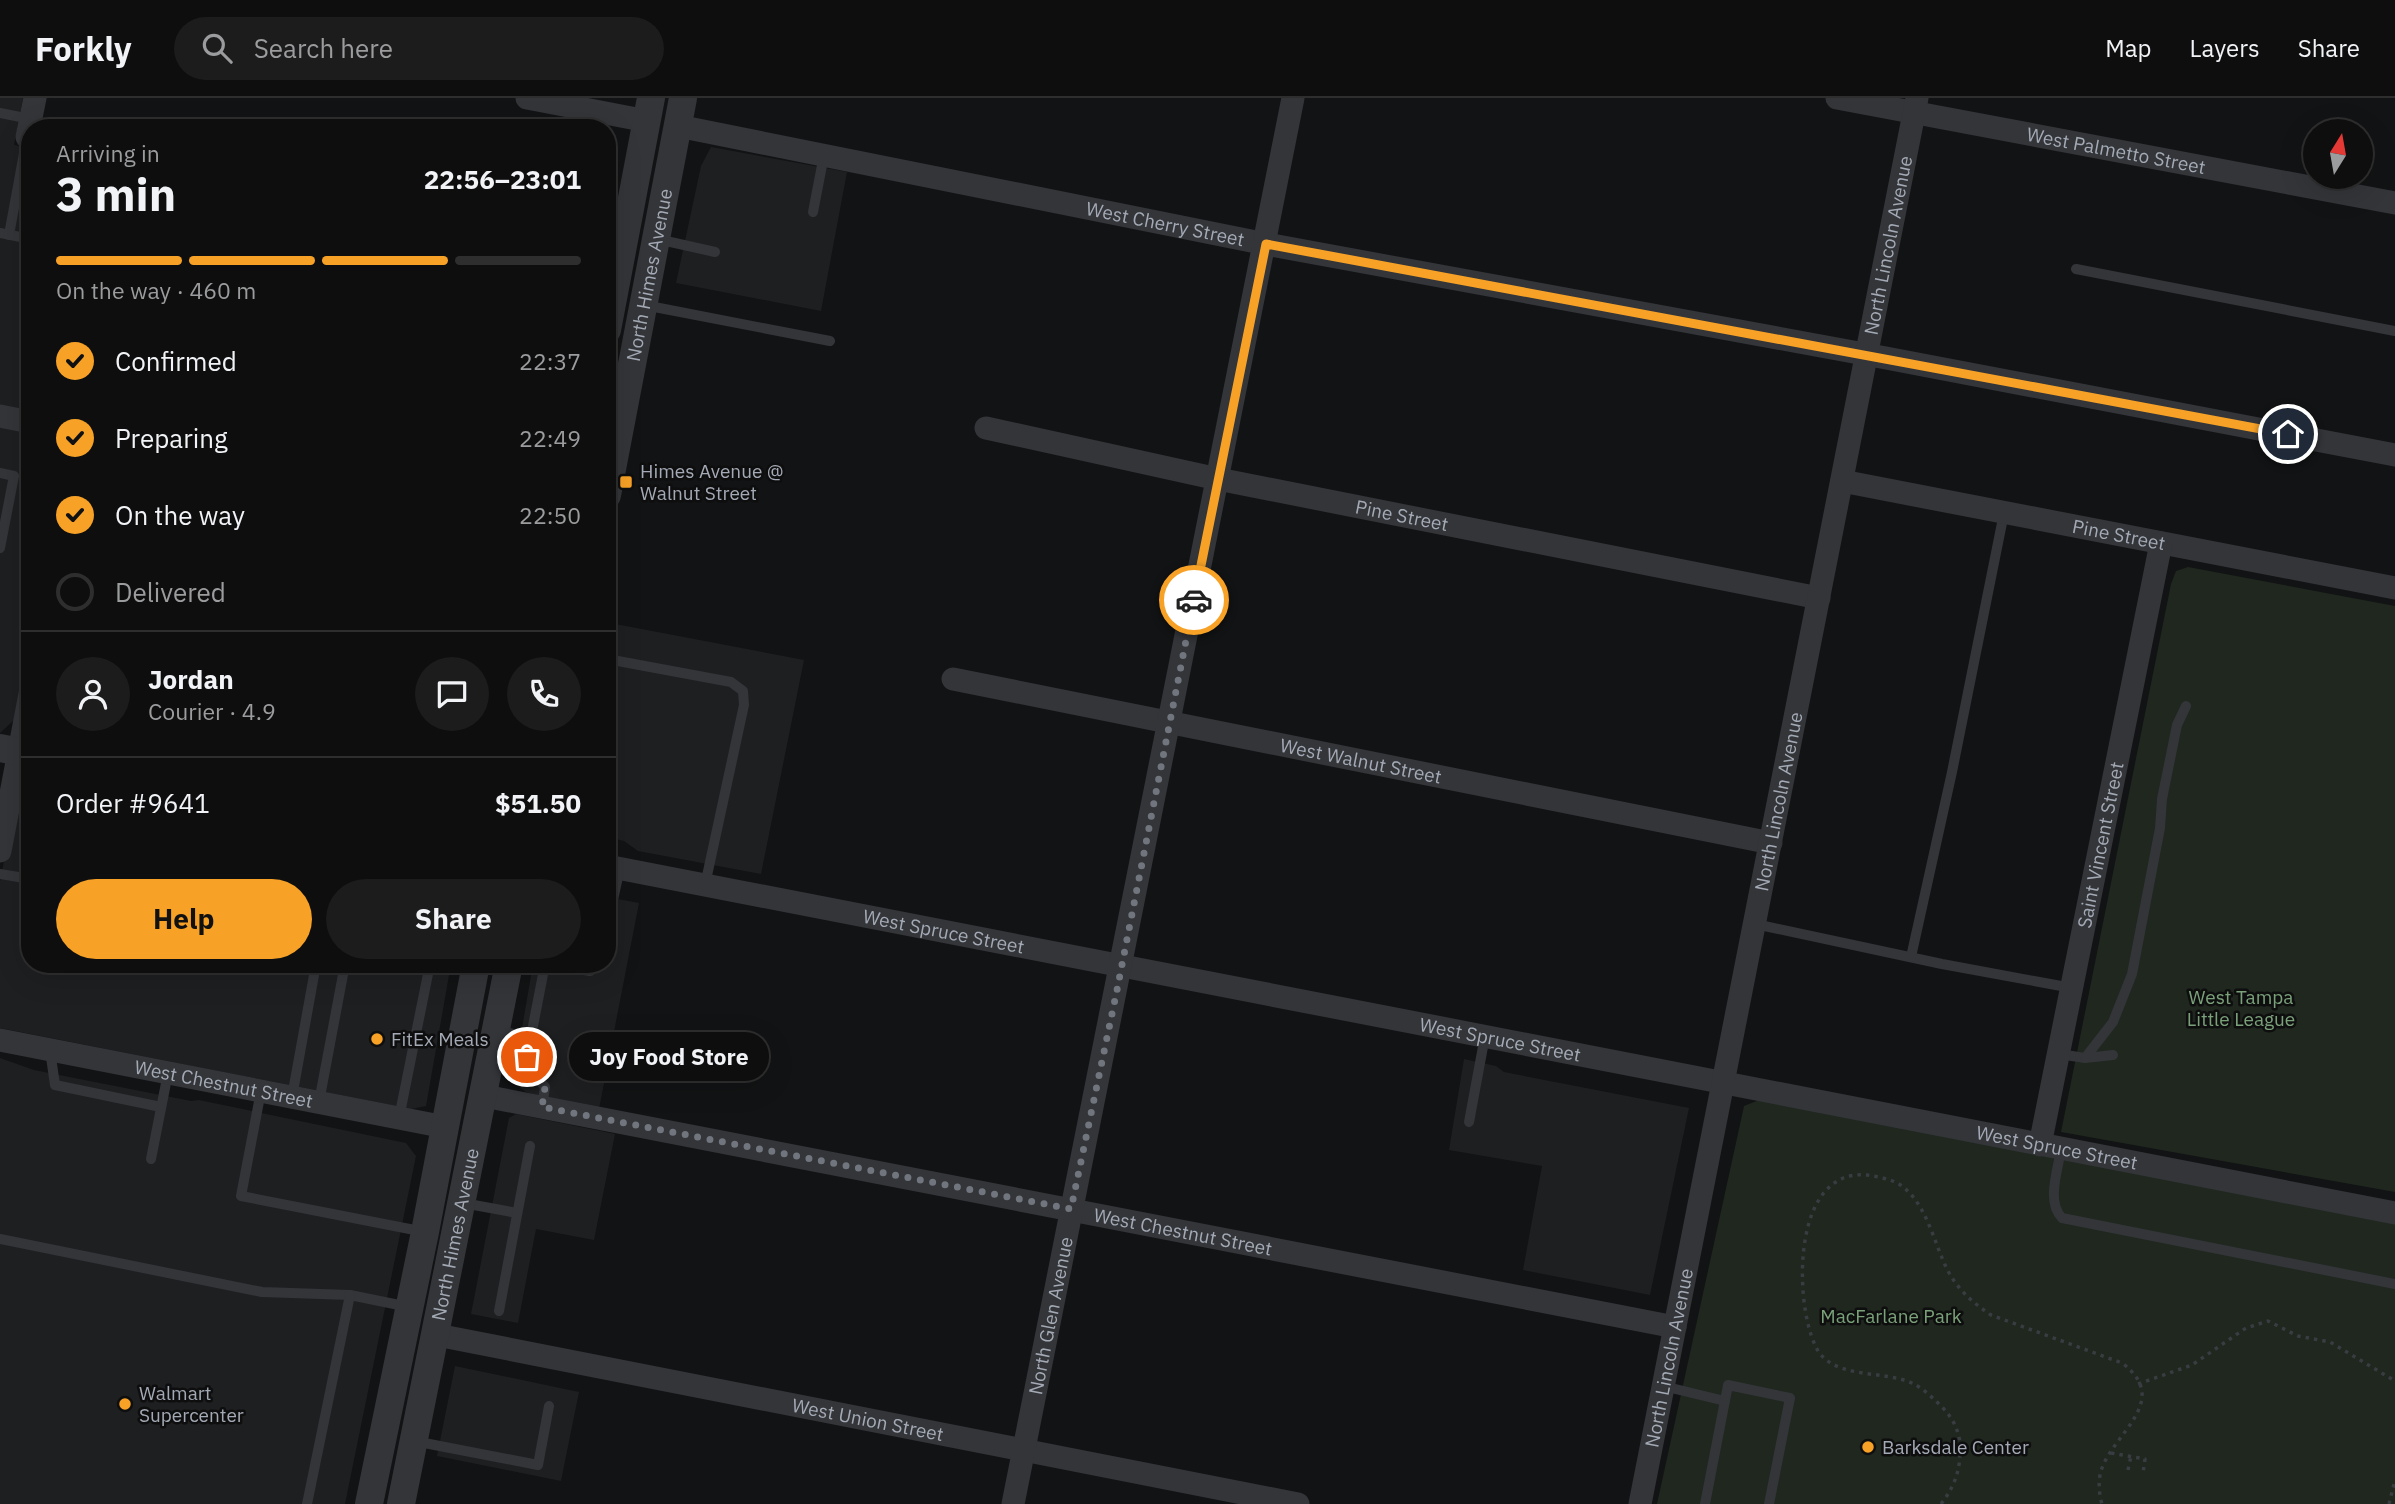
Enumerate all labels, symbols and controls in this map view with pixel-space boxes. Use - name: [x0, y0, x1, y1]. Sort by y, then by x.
- search box: [174, 17, 664, 80]
- text: Forkly: [35, 27, 132, 70]
- icon: search: [198, 29, 236, 67]
- text: Search here: [254, 31, 393, 65]
- text: Map: [2105, 32, 2152, 64]
- text: Layers: [2190, 32, 2260, 64]
- text: Share: [2298, 32, 2360, 64]
- north arrow: [2303, 119, 2373, 189]
- map controls: [2303, 119, 2373, 189]
- street label: West Palmetto Street: [2025, 122, 2207, 179]
- text: Arriving in: [56, 138, 160, 168]
- street label: North Lincoln Avenue: [1859, 153, 1917, 337]
- text: 22:56–23:01: [424, 162, 581, 196]
- text: 3 min: [56, 164, 176, 224]
- street label: North Himes Avenue: [621, 187, 677, 363]
- street label: West Cherry Street: [1084, 196, 1246, 251]
- text: On the way · 460 m: [56, 275, 256, 305]
- icon: check: [56, 342, 94, 380]
- text: Confirmed: [115, 344, 237, 378]
- text: 22:37: [519, 346, 581, 376]
- pin: [2258, 404, 2318, 464]
- icon: home: [2269, 415, 2307, 453]
- icon: check: [56, 419, 94, 457]
- text: Preparing: [115, 421, 228, 455]
- text: 22:49: [519, 423, 581, 453]
- place label: Himes Avenue @ Walnut Street: [640, 459, 784, 505]
- marker: Himes Avenue @ Walnut Street: [618, 474, 634, 490]
- street label: Pine Street: [1353, 494, 1450, 536]
- icon: check: [56, 496, 94, 534]
- text: On the way: [115, 498, 245, 532]
- text: 22:50: [519, 500, 581, 530]
- street label: Pine Street: [2070, 514, 2167, 555]
- courier: [1159, 565, 1229, 635]
- text: Delivered: [115, 575, 226, 609]
- icon: car: [1175, 581, 1213, 619]
- button: person: [56, 657, 130, 731]
- button: chat: [415, 657, 489, 731]
- button: phone: [507, 657, 581, 731]
- text: Jordan: [148, 662, 234, 696]
- text: Courier · 4.9: [148, 696, 276, 726]
- street label: North Lincoln Avenue: [1749, 710, 1808, 893]
- street label: West Walnut Street: [1278, 733, 1444, 789]
- street label: Saint Vincent Street: [2072, 760, 2129, 930]
- text: Order #9641: [56, 786, 210, 820]
- text: $51.50: [495, 786, 581, 820]
- button: Help: [56, 879, 312, 959]
- button: Share: [326, 879, 581, 959]
- street label: West Spruce Street: [861, 904, 1026, 959]
- park label: West Tampa Little League: [2187, 985, 2295, 1031]
- street label: West Spruce Street: [1418, 1012, 1583, 1067]
- place label: FitEx Meals: [391, 1027, 489, 1051]
- pin: [497, 1027, 557, 1087]
- marker: FitEx Meals: [369, 1031, 385, 1047]
- callout: Joy Food Store: [569, 1032, 768, 1082]
- icon: bag: [508, 1038, 546, 1076]
- text: Joy Food Store: [589, 1041, 749, 1071]
- street label: West Chestnut Street: [133, 1055, 315, 1113]
- street label: West Spruce Street: [1974, 1120, 2140, 1175]
- street label: North Himes Avenue: [426, 1146, 484, 1323]
- street label: West Chestnut Street: [1092, 1203, 1274, 1261]
- street label: North Glen Avenue: [1023, 1235, 1078, 1397]
- street label: North Lincoln Avenue: [1639, 1266, 1698, 1450]
- park label: MacFarlane Park: [1820, 1304, 1962, 1328]
- place label: Walmart Supercenter: [139, 1381, 244, 1427]
- street label: West Union Street: [790, 1393, 946, 1446]
- marker: Walmart Supercenter: [117, 1396, 133, 1412]
- place label: Barksdale Center: [1882, 1435, 2029, 1459]
- marker: Barksdale Center: [1860, 1439, 1876, 1455]

